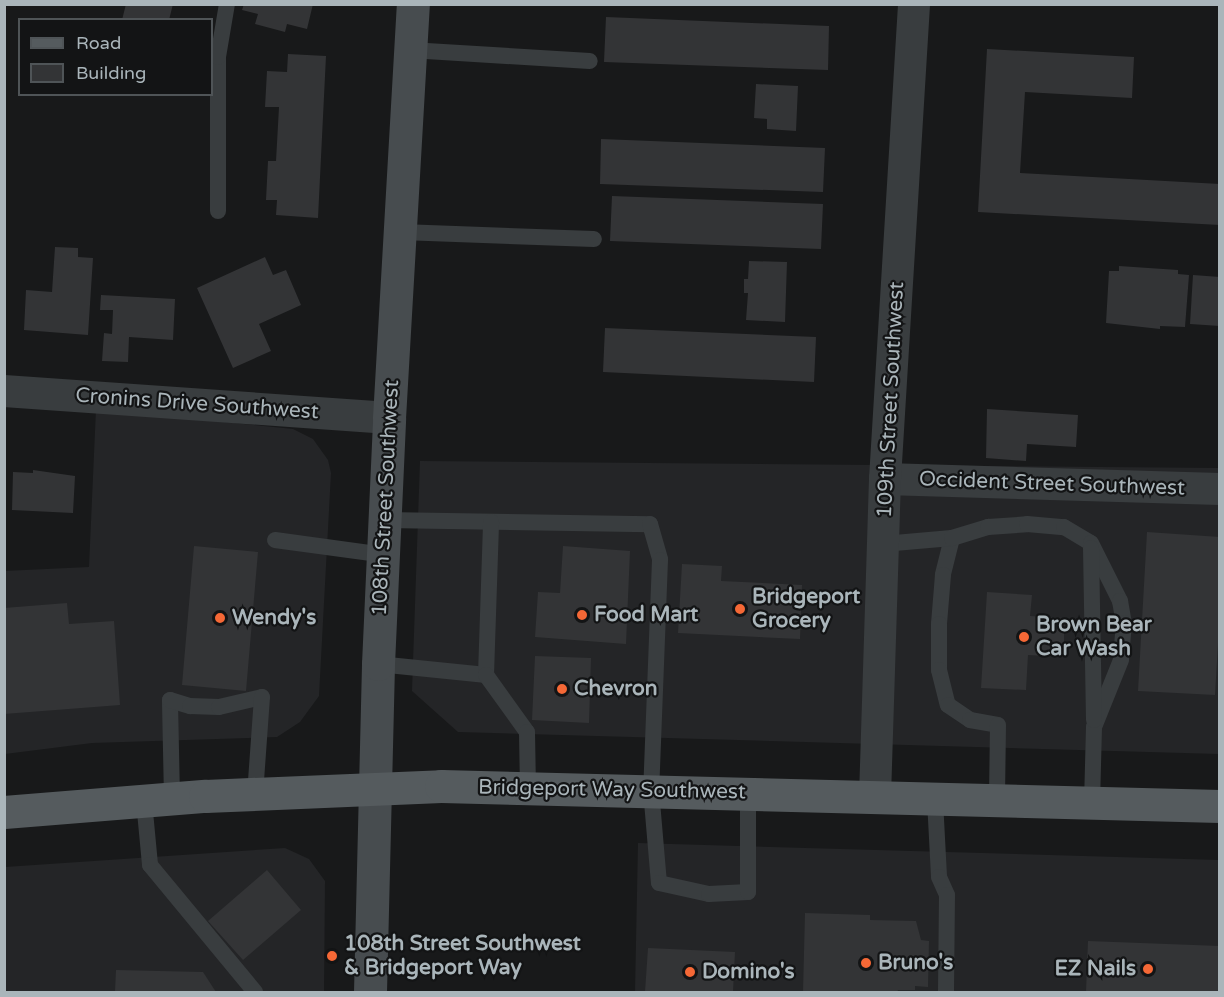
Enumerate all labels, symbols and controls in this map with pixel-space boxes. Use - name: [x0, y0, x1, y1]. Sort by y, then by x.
- legend: [18, 18, 213, 96]
- text: Road: [76, 32, 121, 54]
- text: Building: [76, 62, 146, 84]
- street label: 109th Street Southwest: [872, 281, 910, 519]
- street label: 108th Street Southwest: [367, 379, 405, 617]
- street label: Cronins Drive Southwest: [74, 383, 320, 425]
- street label: Occident Street Southwest: [918, 467, 1186, 501]
- place label: Bridgeport Grocery: [752, 584, 860, 634]
- place label: Food Mart: [594, 602, 698, 628]
- marker: Bridgeport Grocery: [733, 602, 747, 616]
- place label: Wendy's: [232, 605, 316, 631]
- marker: Food Mart: [575, 608, 589, 622]
- marker: Wendy's: [213, 611, 227, 625]
- place label: Brown Bear Car Wash: [1036, 612, 1152, 662]
- marker: Brown Bear Car Wash: [1017, 630, 1031, 644]
- place label: Chevron: [574, 676, 658, 702]
- marker: Chevron: [555, 682, 569, 696]
- street label: Bridgeport Way Southwest: [478, 775, 746, 805]
- place label: 108th Street Southwest & Bridgeport Way: [344, 931, 581, 981]
- marker: 108th Street Southwest & Bridgeport Way: [325, 949, 339, 963]
- place label: Bruno's: [878, 950, 953, 976]
- marker: Bruno's: [859, 956, 873, 970]
- place label: EZ Nails: [1055, 956, 1136, 982]
- place label: Domino's: [702, 959, 795, 985]
- marker: EZ Nails: [1141, 962, 1155, 976]
- marker: Domino's: [683, 965, 697, 979]

